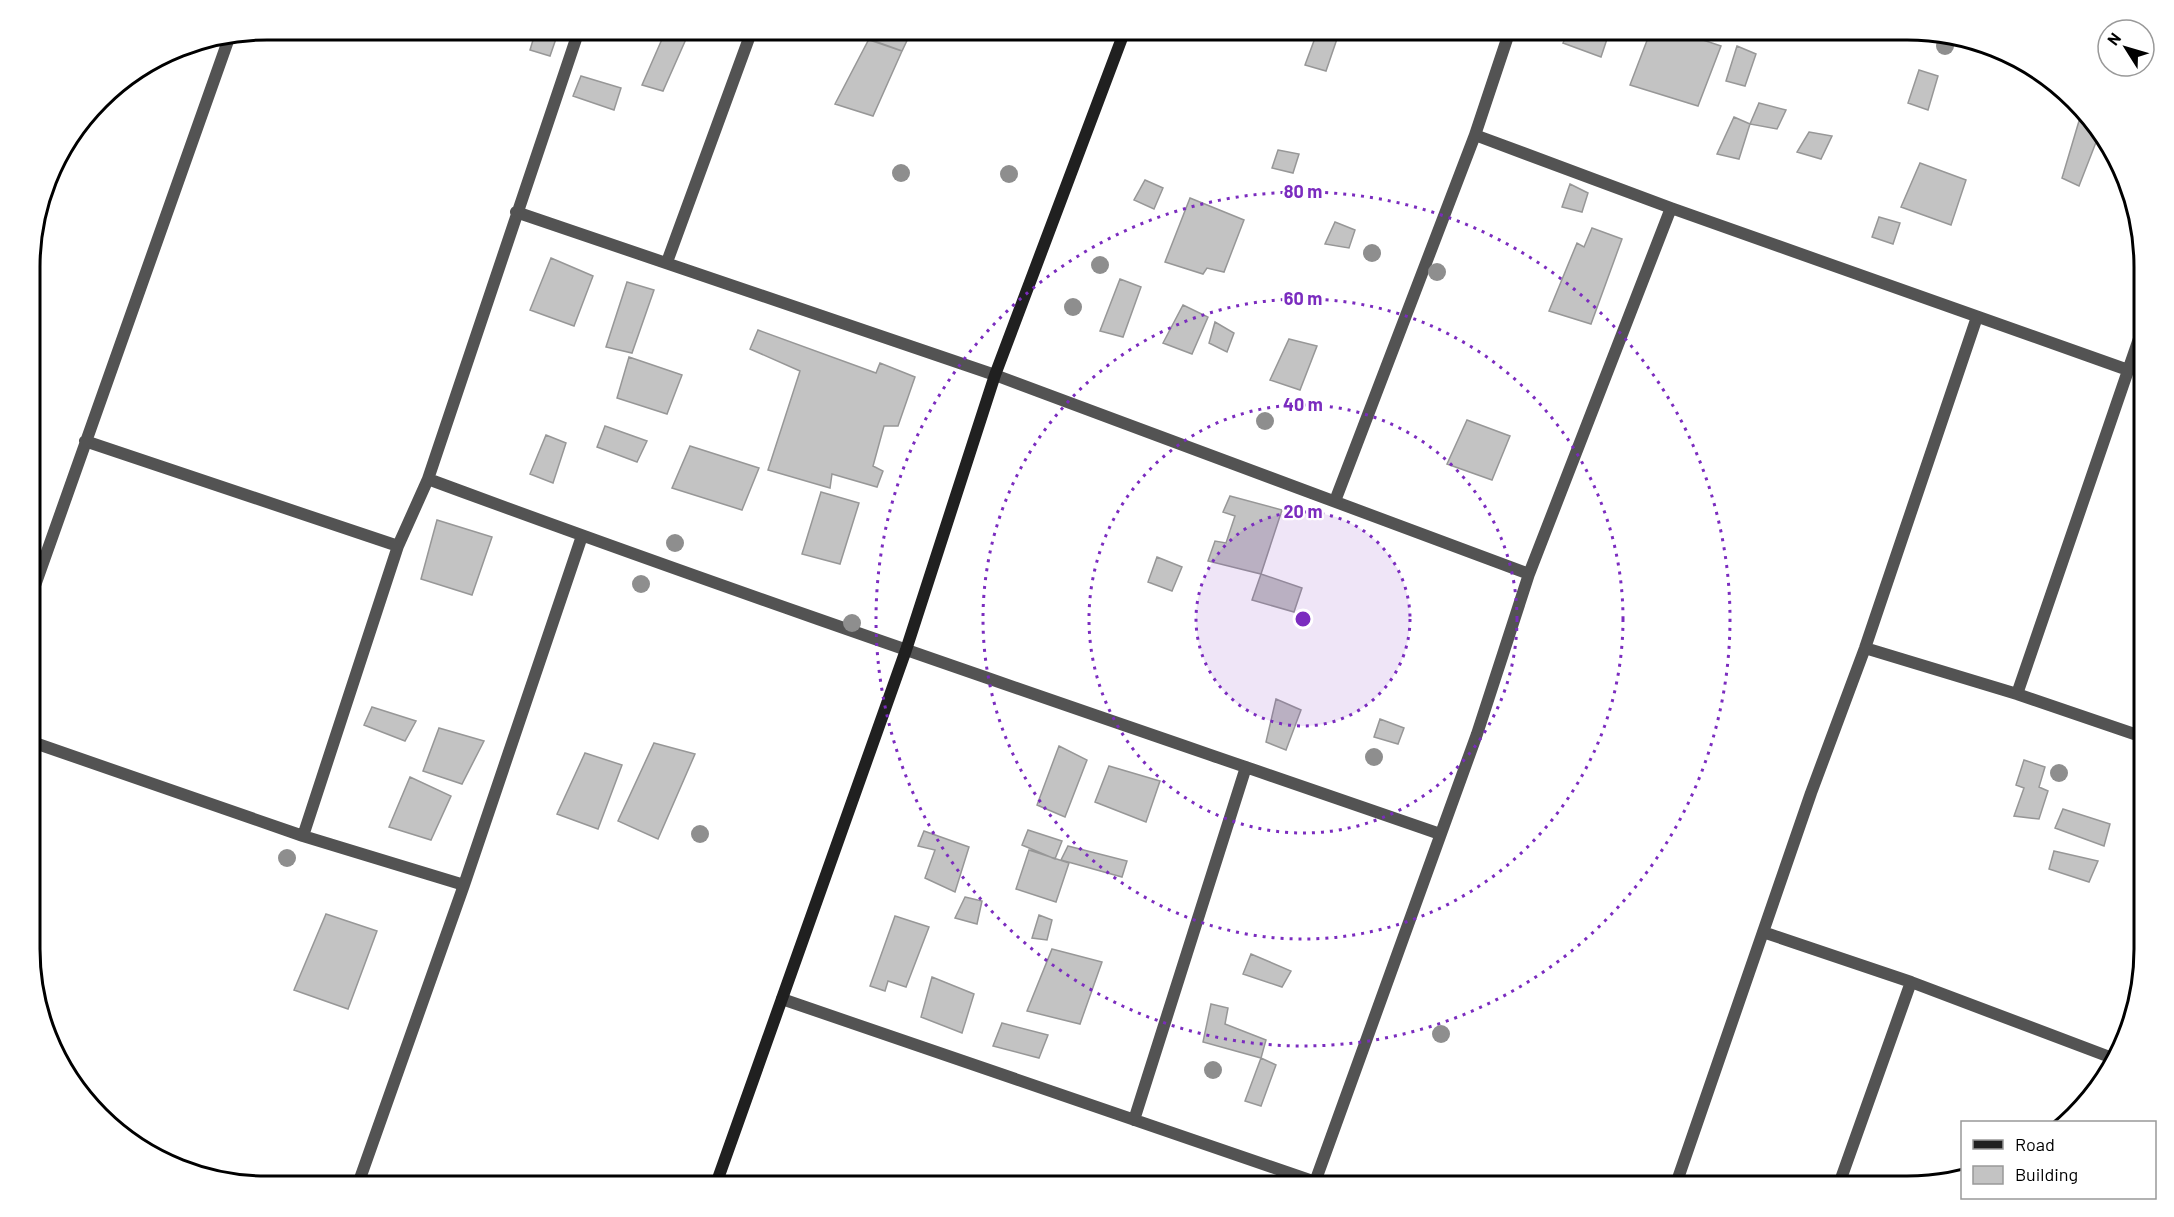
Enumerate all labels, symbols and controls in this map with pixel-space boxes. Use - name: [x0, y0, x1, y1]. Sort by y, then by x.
- north arrow: [2096, 18, 2156, 78]
- text: N: [2103, 29, 2124, 49]
- text: 80 m: [1284, 180, 1322, 202]
- text: 60 m: [1284, 287, 1322, 309]
- text: 40 m: [1283, 393, 1323, 415]
- text: 20 m: [1284, 500, 1322, 522]
- centre of rings: [1293, 609, 1313, 629]
- legend: [1961, 1121, 2156, 1199]
- text: Road: [2015, 1133, 2055, 1155]
- text: Building: [2015, 1163, 2078, 1185]

